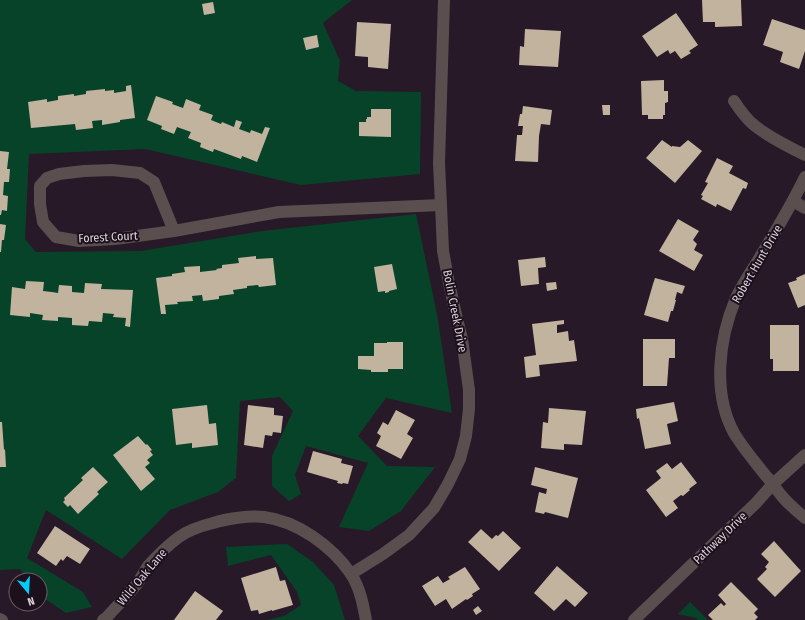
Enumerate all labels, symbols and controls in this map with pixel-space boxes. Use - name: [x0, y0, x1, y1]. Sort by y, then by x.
- street label: Robert Hunt Drive: [729, 222, 785, 306]
- street label: Forest Court: [78, 228, 138, 246]
- street label: Bolin Creek Drive: [440, 269, 470, 353]
- street label: Pathway Drive: [690, 509, 750, 567]
- street label: Wild Oak Lane: [114, 546, 170, 608]
- north arrow: [8, 572, 48, 612]
- text: N: [26, 594, 36, 608]

